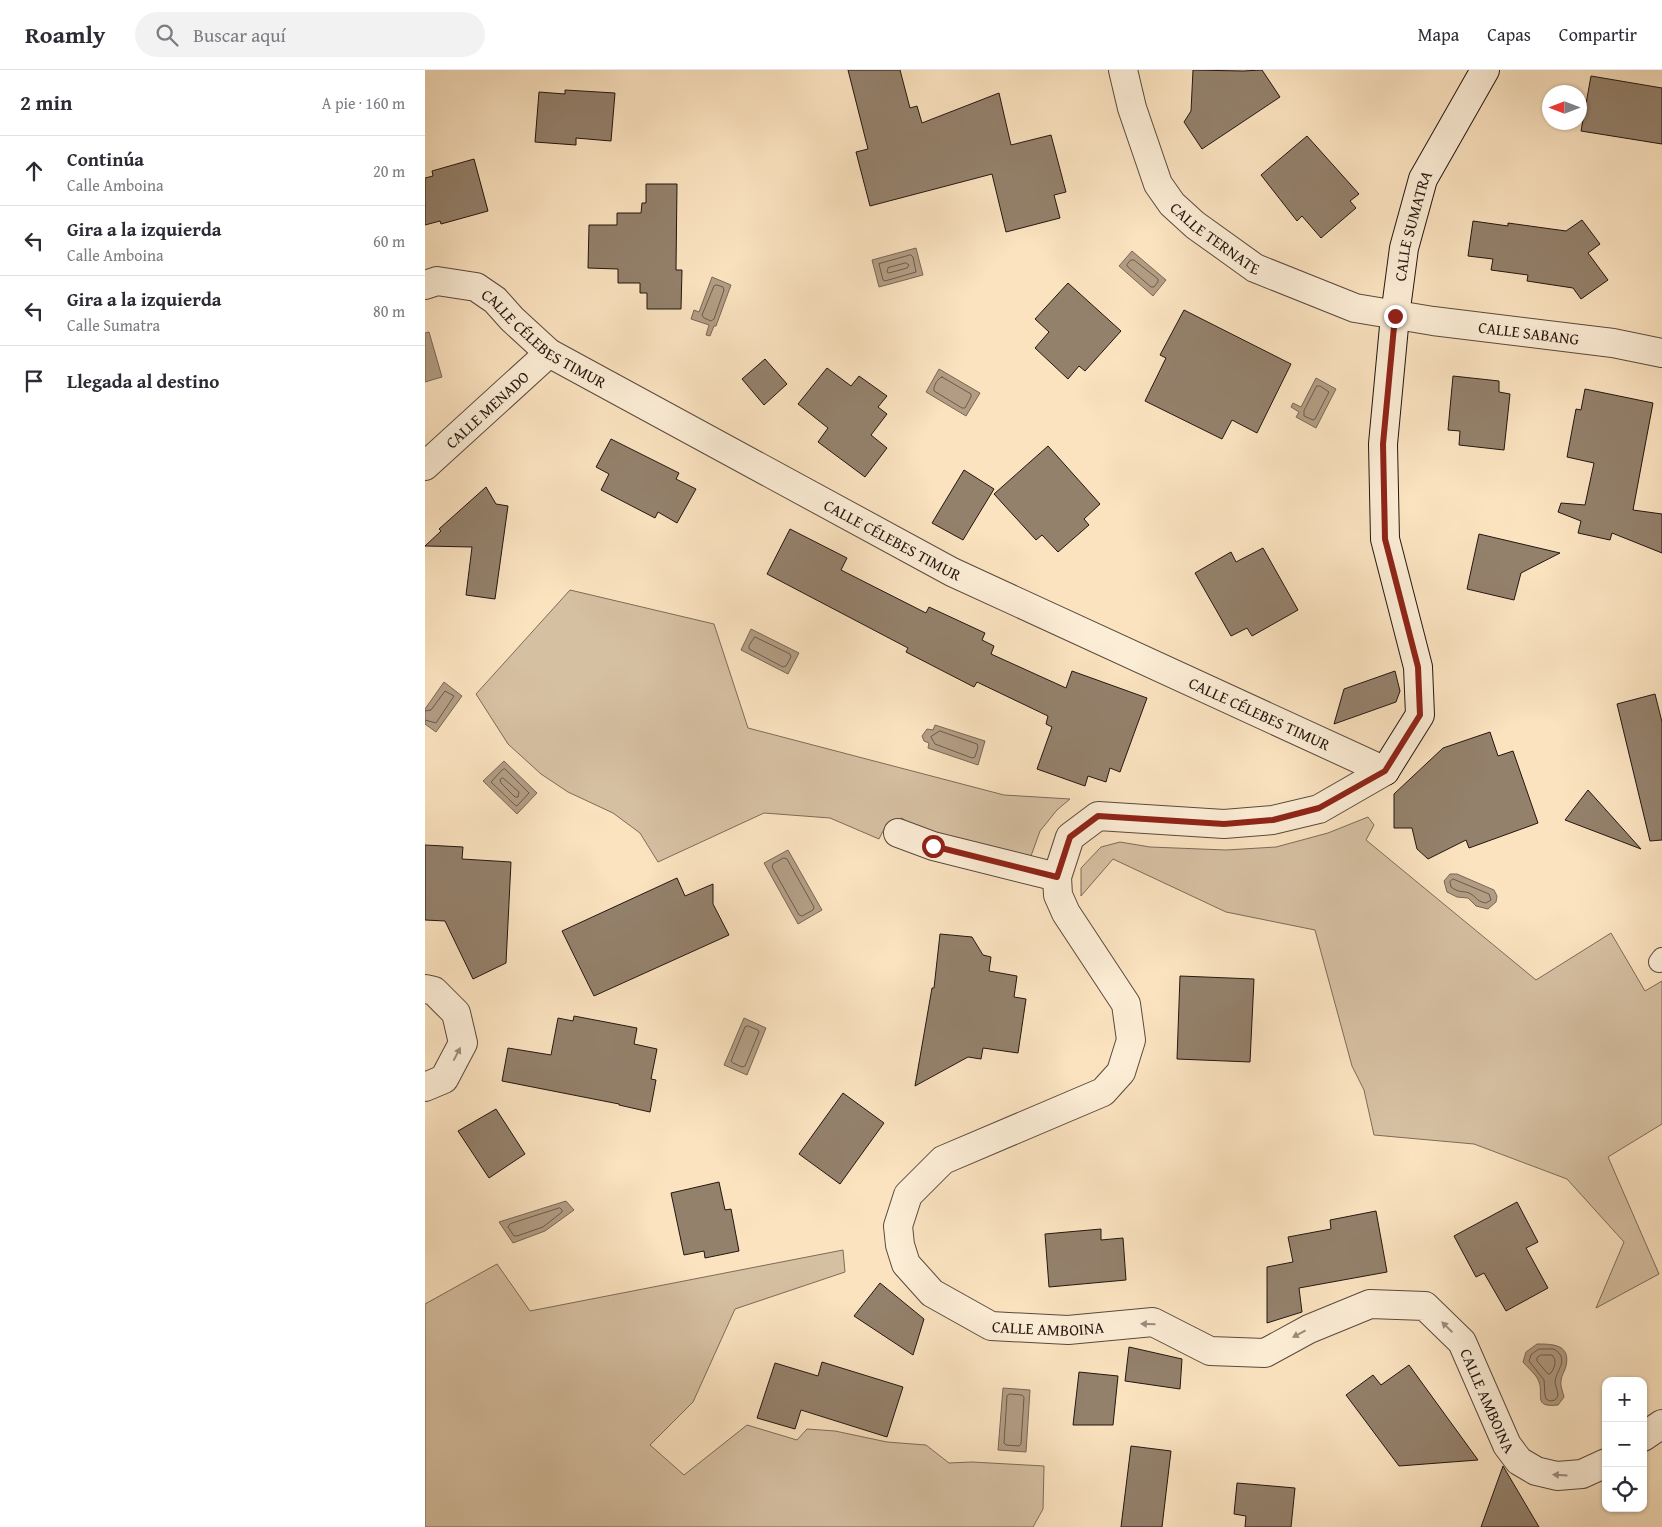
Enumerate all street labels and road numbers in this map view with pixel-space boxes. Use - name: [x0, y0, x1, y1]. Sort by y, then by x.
- street label: CALLE SUMATRA: [1388, 165, 1438, 282]
- street label: CALLE TERNATE: [1165, 196, 1263, 281]
- street label: CALLE CÉLEBES TIMUR: [477, 282, 611, 394]
- street label: CALLE SABANG: [1477, 315, 1581, 351]
- street label: CALLE MENADO: [440, 365, 535, 454]
- street label: CALLE CÉLEBES TIMUR: [820, 493, 966, 587]
- street label: CALLE CÉLEBES TIMUR: [1185, 670, 1335, 757]
- street label: CALLE AMBOINA: [992, 1314, 1105, 1342]
- street label: CALLE AMBOINA: [1454, 1344, 1521, 1458]

